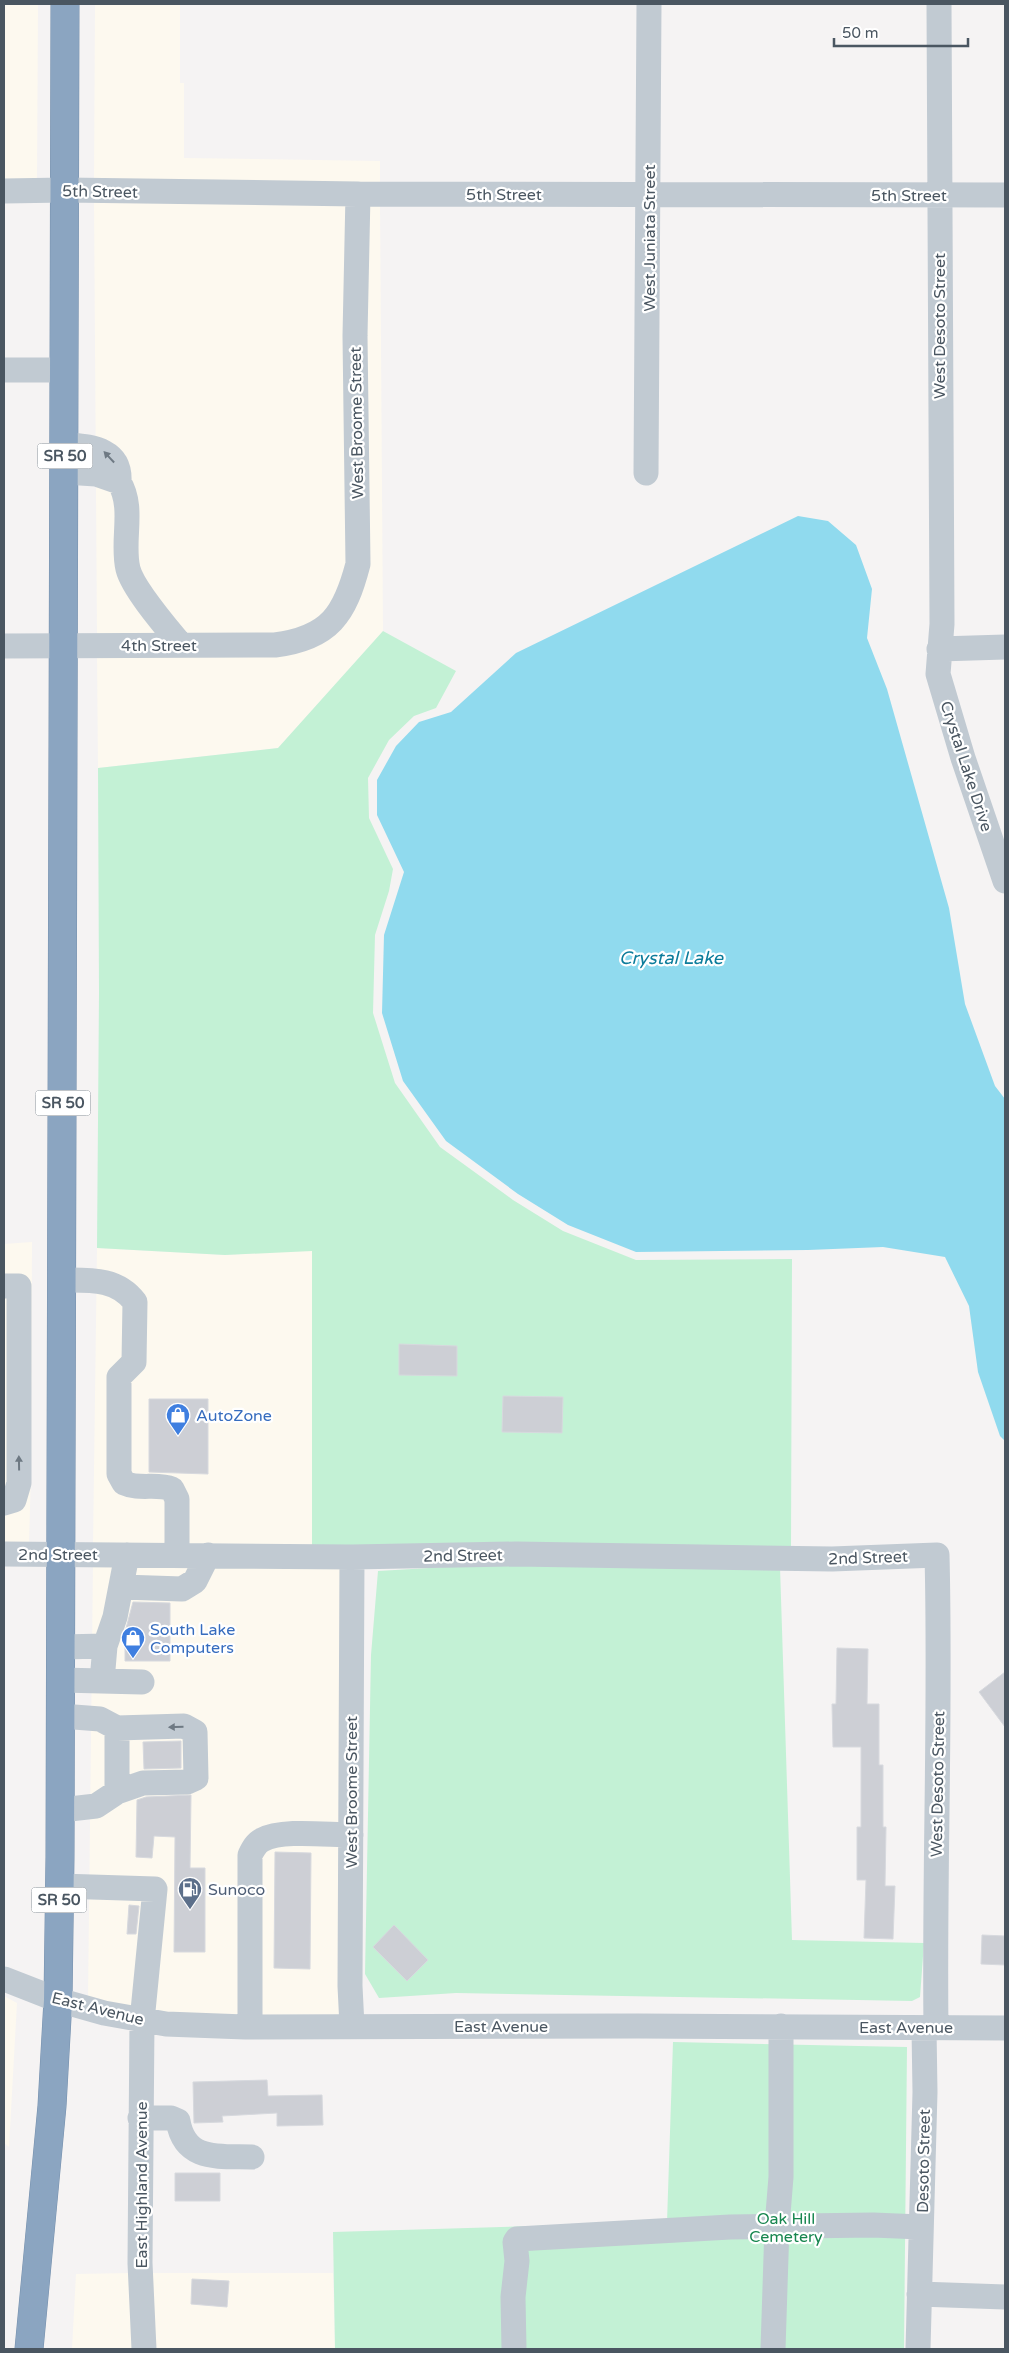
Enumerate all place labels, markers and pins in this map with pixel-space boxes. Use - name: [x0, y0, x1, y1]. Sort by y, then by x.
- shop icon: AutoZone: [165, 1402, 191, 1436]
- place label: AutoZone: [196, 1406, 272, 1426]
- place label: South Lake Computers: [150, 1620, 235, 1658]
- shop icon: South Lake Computers: [120, 1625, 146, 1659]
- fuel station icon: Sunoco: [177, 1876, 203, 1910]
- place label: Sunoco: [208, 1880, 265, 1900]

